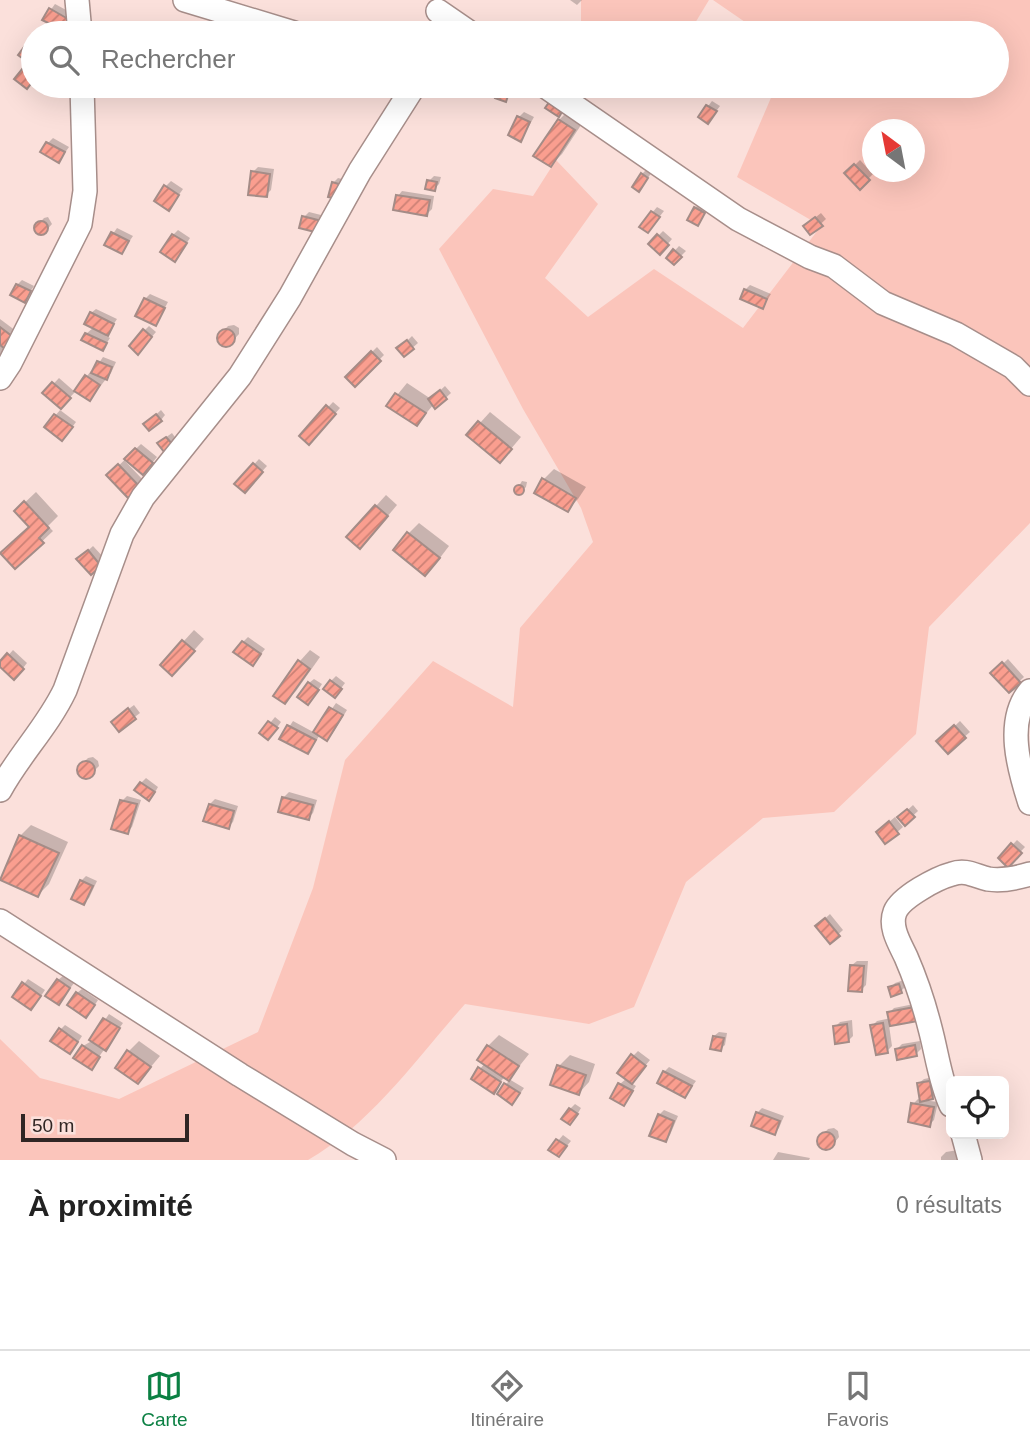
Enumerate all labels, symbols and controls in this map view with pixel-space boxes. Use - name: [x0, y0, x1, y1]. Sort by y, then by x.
- search box: [21, 21, 1009, 98]
- icon: search: [45, 41, 83, 79]
- text: Rechercher: [101, 44, 235, 74]
- north arrow: [862, 119, 925, 182]
- map controls: [946, 1076, 1009, 1139]
- button: locate: [946, 1076, 1009, 1139]
- scale bar: [21, 1111, 189, 1143]
- text: 50 m: [32, 1115, 74, 1136]
- text: À proximité: [28, 1189, 193, 1222]
- text: 0 résultats: [896, 1192, 1002, 1218]
- tab: Carte: [141, 1367, 188, 1431]
- tab: Itinéraire: [470, 1367, 544, 1431]
- tab: Favoris: [826, 1367, 889, 1431]

